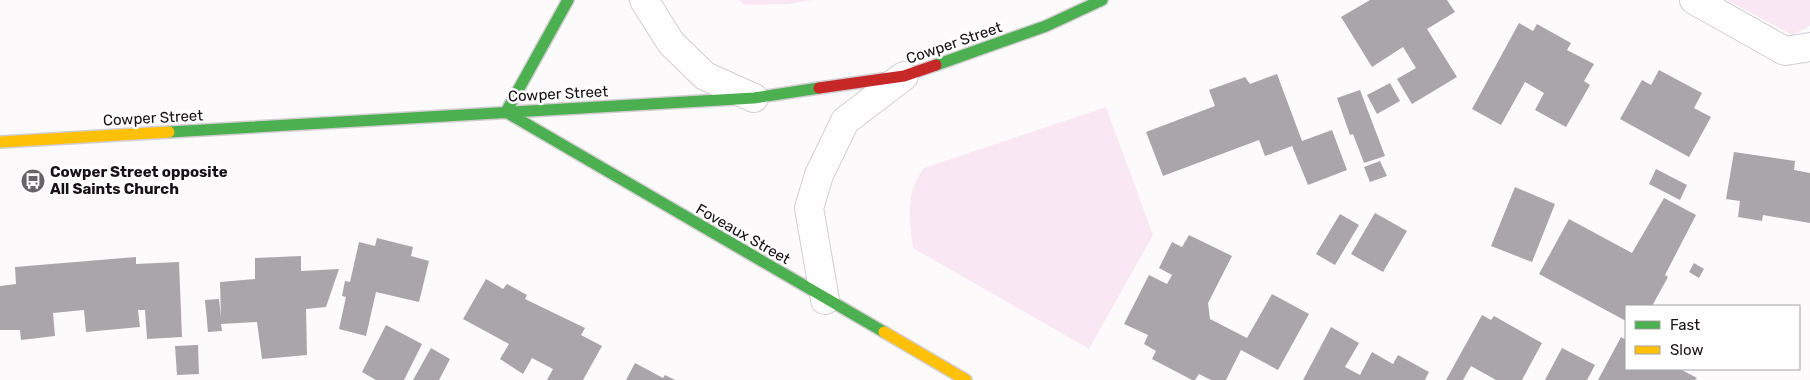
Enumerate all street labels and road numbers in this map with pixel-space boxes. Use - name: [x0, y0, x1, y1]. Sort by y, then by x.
- street label: Cowper Street: [904, 18, 1004, 68]
- street label: Cowper Street: [508, 82, 609, 106]
- street label: Cowper Street: [103, 106, 204, 130]
- street label: Foveaux Street: [693, 200, 793, 268]

